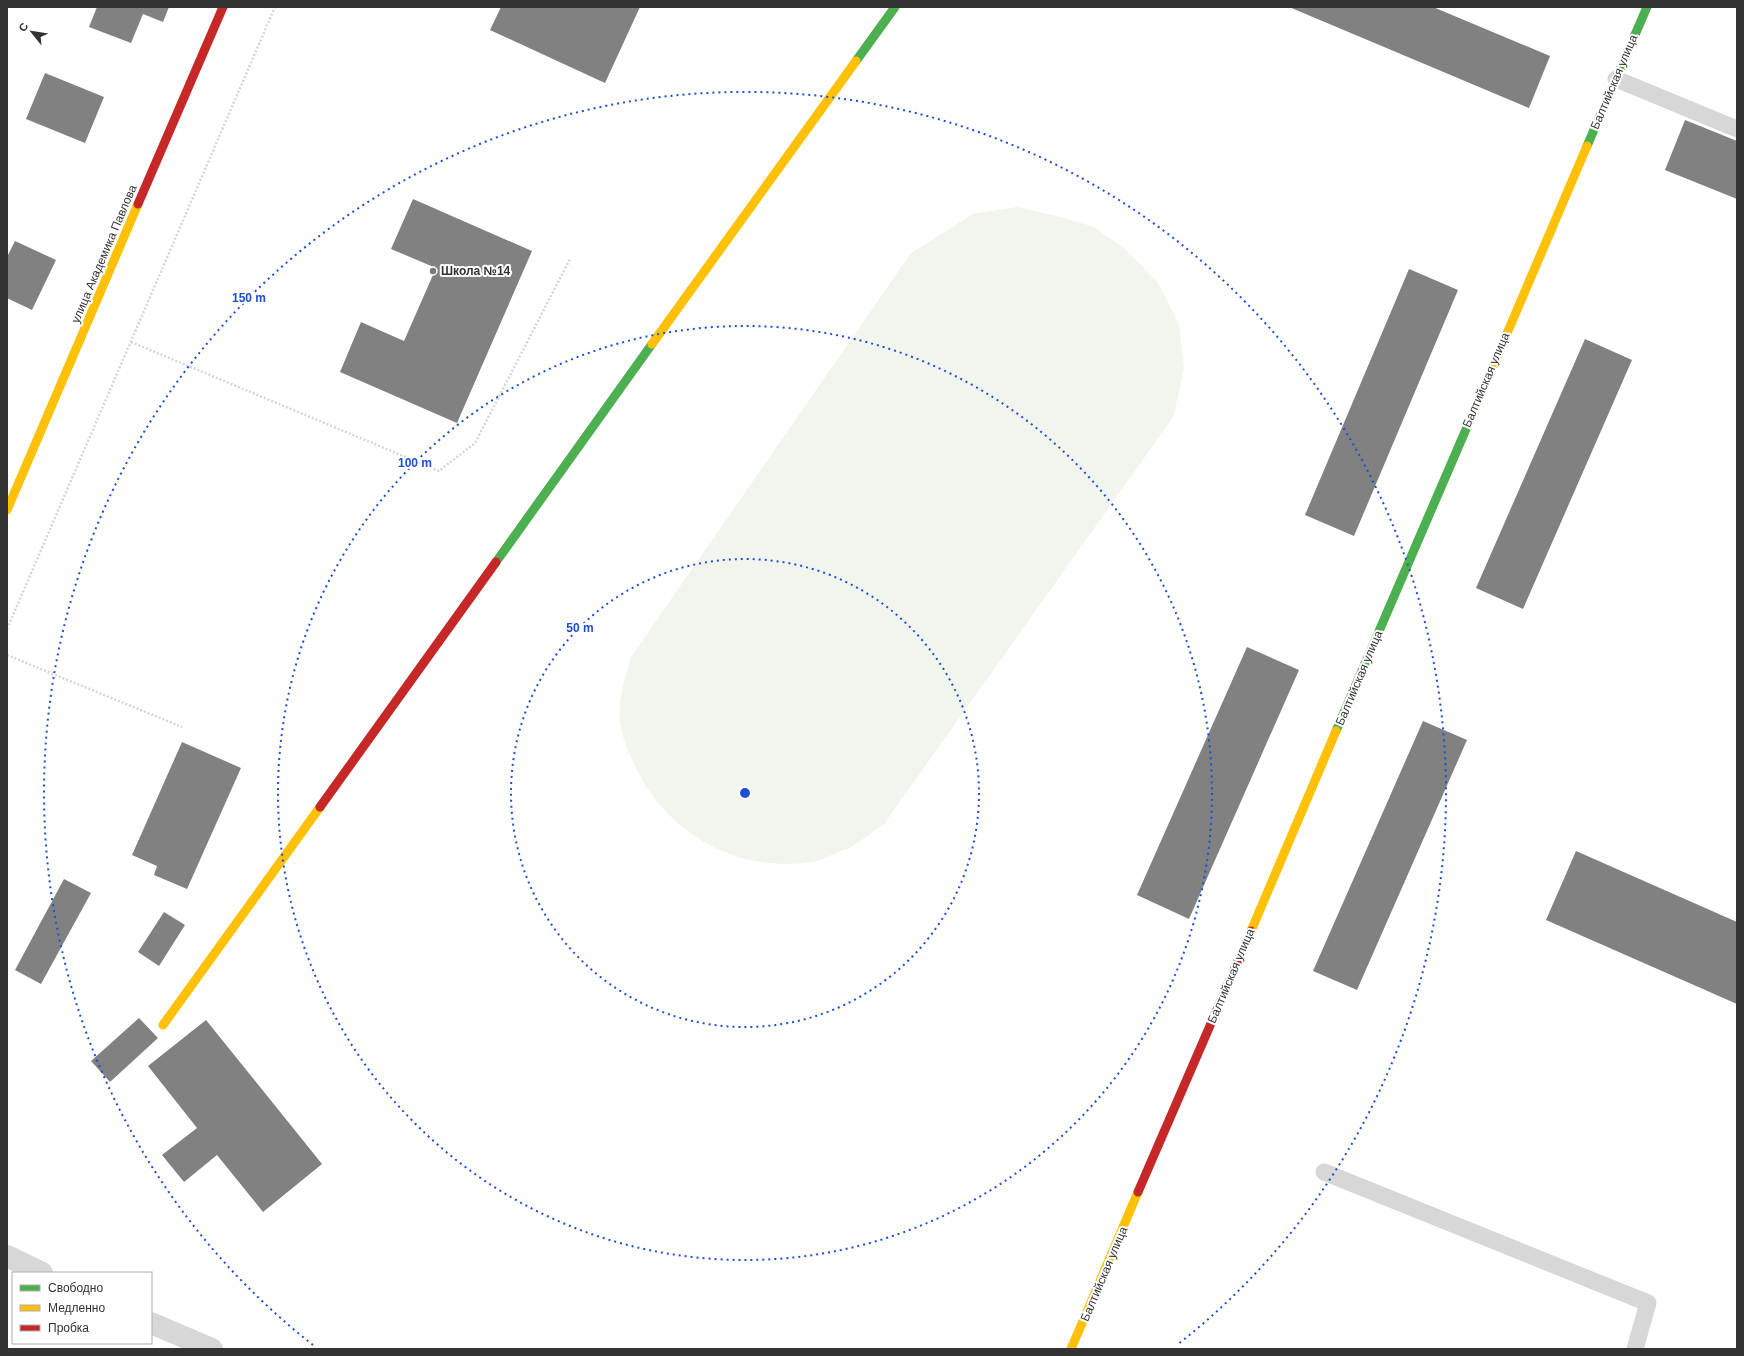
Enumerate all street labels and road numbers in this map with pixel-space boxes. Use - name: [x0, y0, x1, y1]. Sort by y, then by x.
- street label: Балтийская улица: [1588, 32, 1640, 131]
- street label: улица Академика Павлова: [68, 182, 140, 325]
- street label: Балтийская улица: [1460, 330, 1512, 429]
- street label: Балтийская улица: [1333, 628, 1385, 727]
- street label: Балтийская улица: [1205, 926, 1257, 1025]
- street label: Балтийская улица: [1078, 1224, 1130, 1323]

